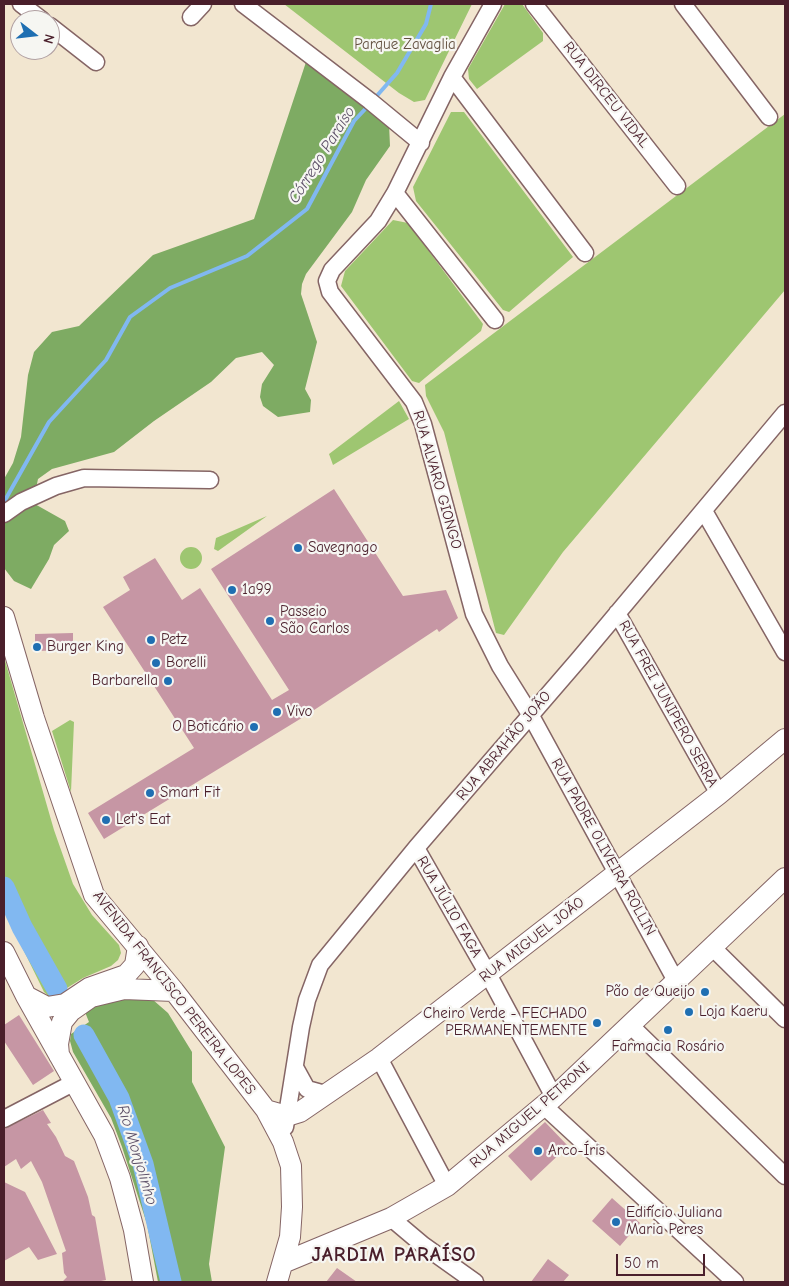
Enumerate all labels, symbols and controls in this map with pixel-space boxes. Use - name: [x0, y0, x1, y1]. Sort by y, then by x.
- north arrow: [10, 10, 60, 60]
- text: N: [40, 32, 58, 46]
- park label: Parque Zavaglia: [354, 36, 456, 54]
- street label: RUA DIRCEU VIDAL: [559, 38, 653, 152]
- water label: Córrego Paraíso: [285, 103, 359, 207]
- street label: RUA ALVARO GIONGO: [409, 409, 465, 551]
- place label: Savegnago: [308, 539, 377, 557]
- marker: Savegnago: [292, 542, 304, 554]
- place label: 1a99: [242, 581, 272, 599]
- marker: 1a99: [226, 584, 238, 596]
- place label: Passeio São Carlos: [280, 603, 349, 638]
- marker: Passeio São Carlos: [264, 615, 276, 627]
- street label: RUA FREI JUNIPERO SERRA: [615, 617, 721, 791]
- place label: Petz: [161, 631, 187, 649]
- marker: Petz: [145, 634, 157, 646]
- place label: Burger King: [47, 638, 124, 656]
- marker: Burger King: [31, 641, 43, 653]
- place label: Borelli: [166, 654, 206, 672]
- marker: Borelli: [150, 657, 162, 669]
- place label: Barbarella: [92, 672, 158, 690]
- marker: Barbarella: [162, 675, 174, 687]
- street label: RUA ABRAHÃO JOÃO: [453, 688, 555, 804]
- place label: Vivo: [287, 703, 312, 721]
- marker: Vivo: [271, 706, 283, 718]
- place label: O Boticário: [172, 718, 244, 736]
- marker: O Boticário: [248, 721, 260, 733]
- street label: RUA PADRE OLIVEIRA ROLLIN: [547, 755, 659, 939]
- place label: Smart Fit: [160, 784, 220, 802]
- marker: Smart Fit: [144, 787, 156, 799]
- place label: Let's Eat: [116, 811, 170, 829]
- marker: Let's Eat: [100, 814, 112, 826]
- street label: RUA JÚLIO FAGA: [413, 853, 485, 961]
- street label: AVENIDA FRANCISCO PEREIRA LOPES: [89, 887, 259, 1099]
- street label: RUA MIGUEL JOÃO: [476, 893, 588, 987]
- place label: Pão de Queijo: [605, 983, 695, 1001]
- marker: Pão de Queijo: [699, 986, 711, 998]
- place label: Loja Kaeru: [699, 1003, 768, 1021]
- place label: Cheiro Verde - FECHADO PERMANENTEMENTE: [423, 1005, 587, 1040]
- marker: Loja Kaeru: [683, 1006, 695, 1018]
- marker: Cheiro Verde - FECHADO PERMANENTEMENTE: [591, 1017, 603, 1029]
- marker: Farmacia Rosário: [662, 1024, 674, 1036]
- place label: Farmacia Rosário: [612, 1038, 724, 1056]
- street label: RUA MIGUEL PETRONI: [466, 1058, 594, 1172]
- water label: Rio Monjolinho: [113, 1103, 161, 1207]
- place label: Arco-Íris: [548, 1142, 605, 1160]
- marker: Arco-Íris: [532, 1145, 544, 1157]
- place label: Edifício Juliana Maria Peres: [626, 1204, 723, 1239]
- marker: Edifício Juliana Maria Peres: [610, 1216, 622, 1228]
- district label: JARDIM PARAÍSO: [310, 1243, 478, 1267]
- scale bar: [619, 1244, 708, 1276]
- text: 50 m: [624, 1254, 659, 1272]

